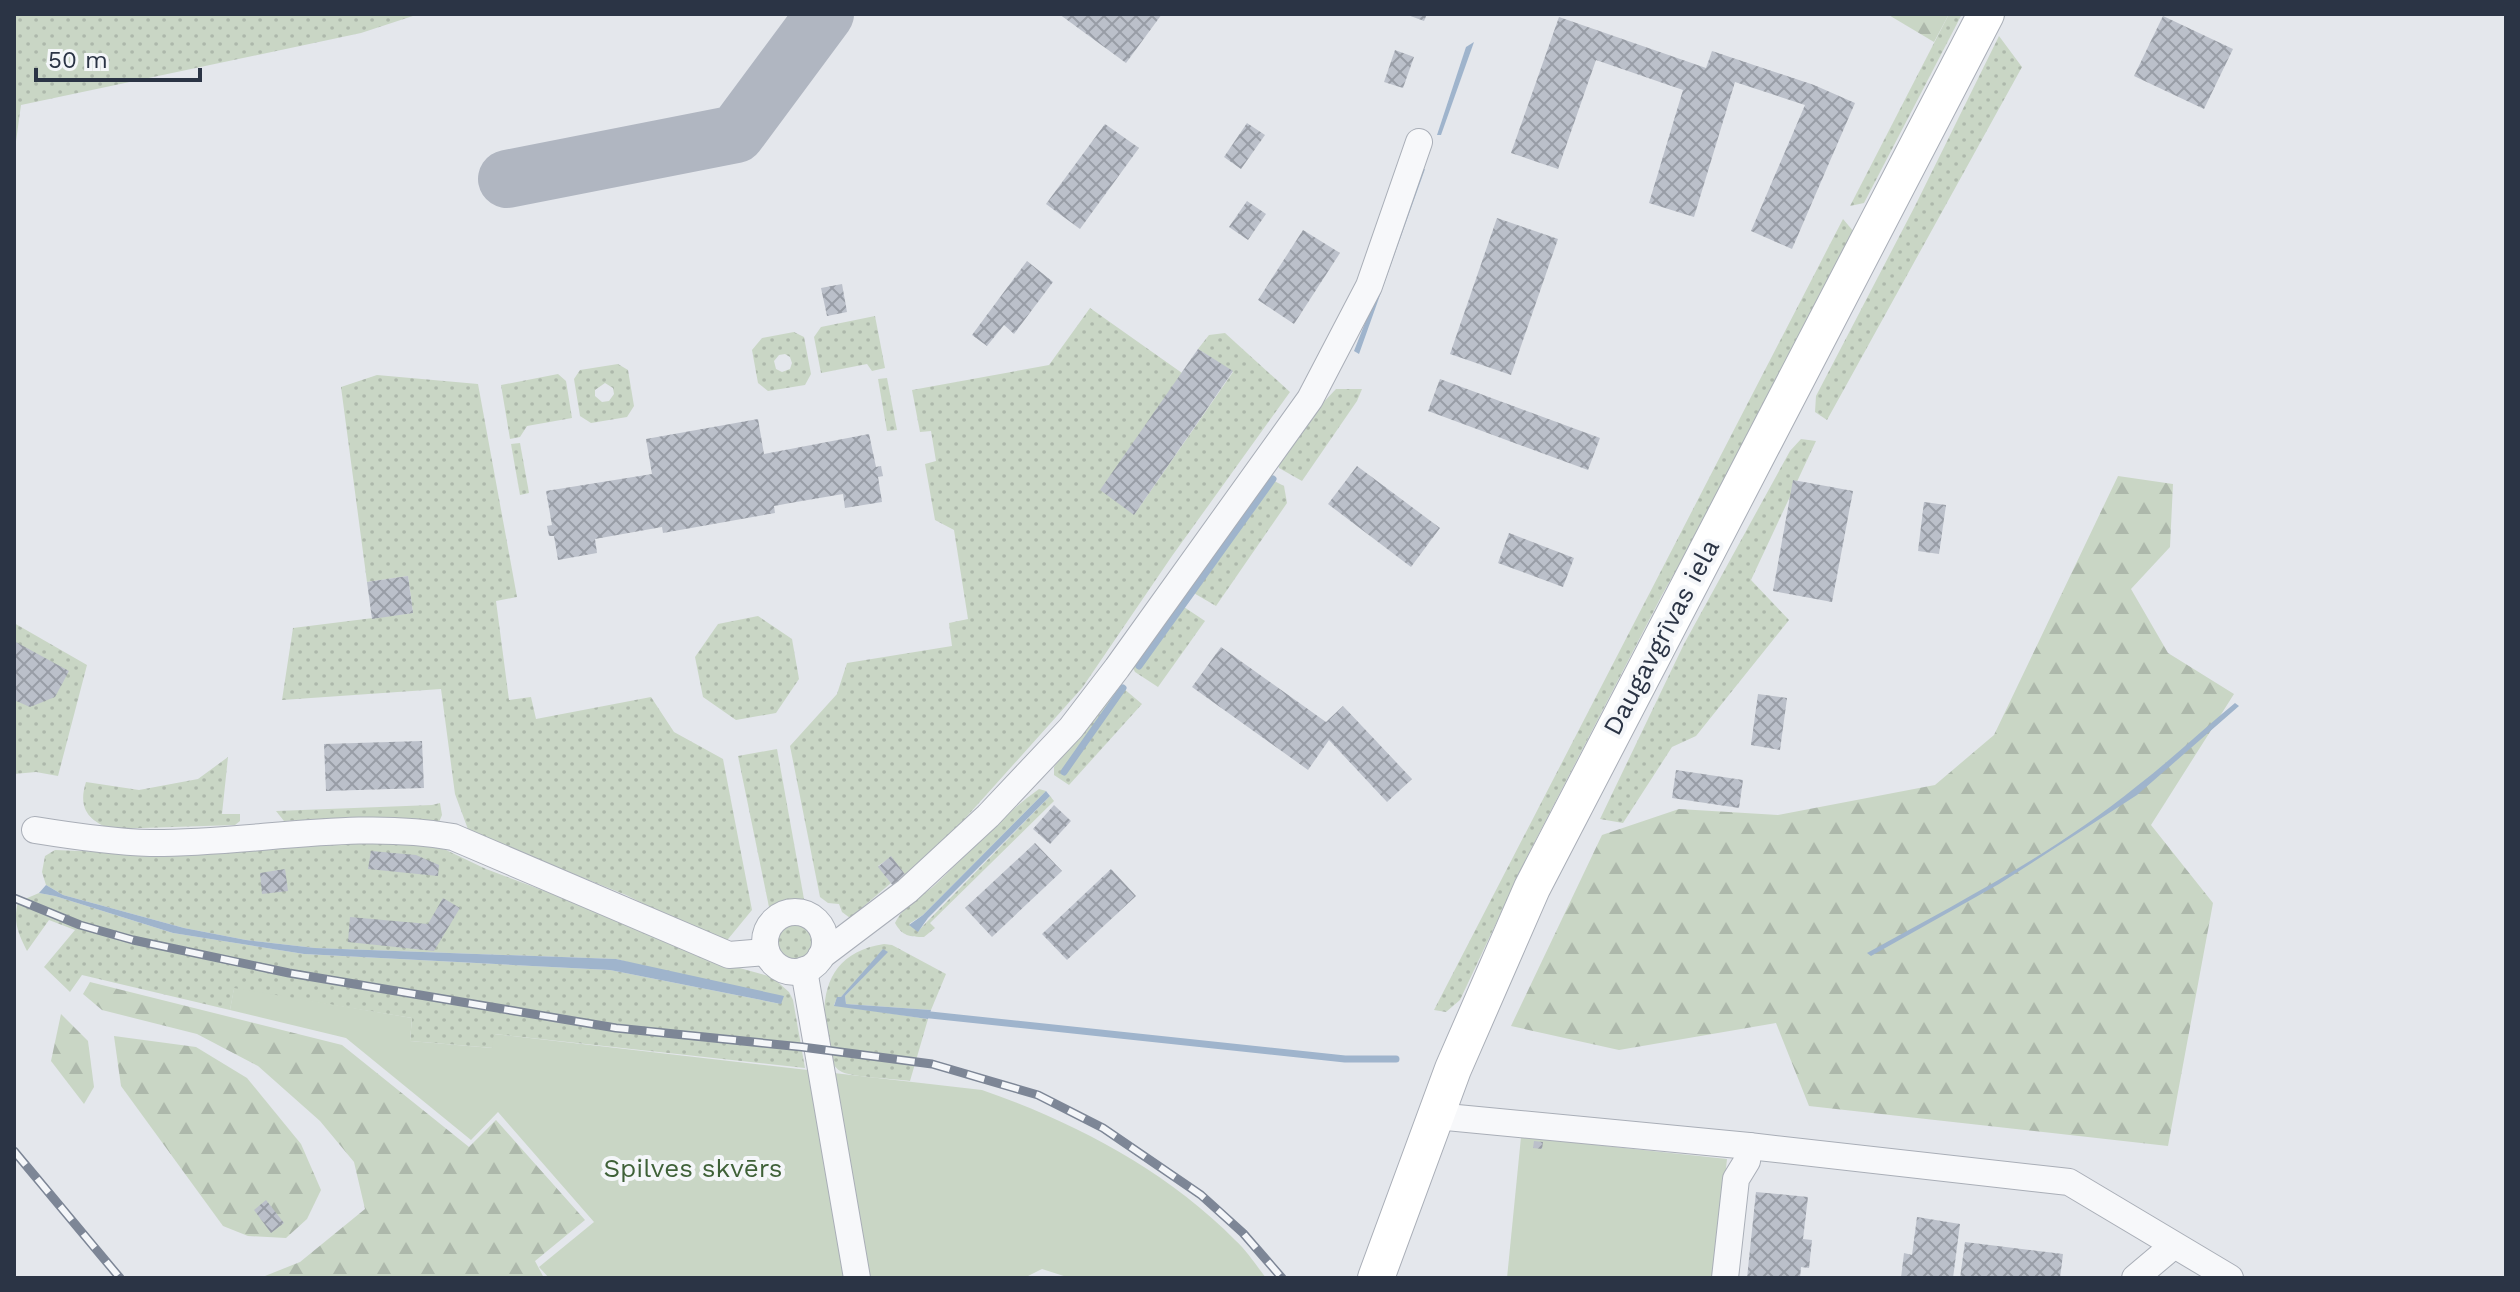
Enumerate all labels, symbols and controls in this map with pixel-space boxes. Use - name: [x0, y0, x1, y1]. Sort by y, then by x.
- scale bar: [36, 32, 200, 82]
- text: 50 m: [48, 46, 108, 74]
- street label: Daugavgrīvas iela: [1597, 534, 1725, 740]
- park label: Spilves skvērs: [603, 1153, 783, 1183]

